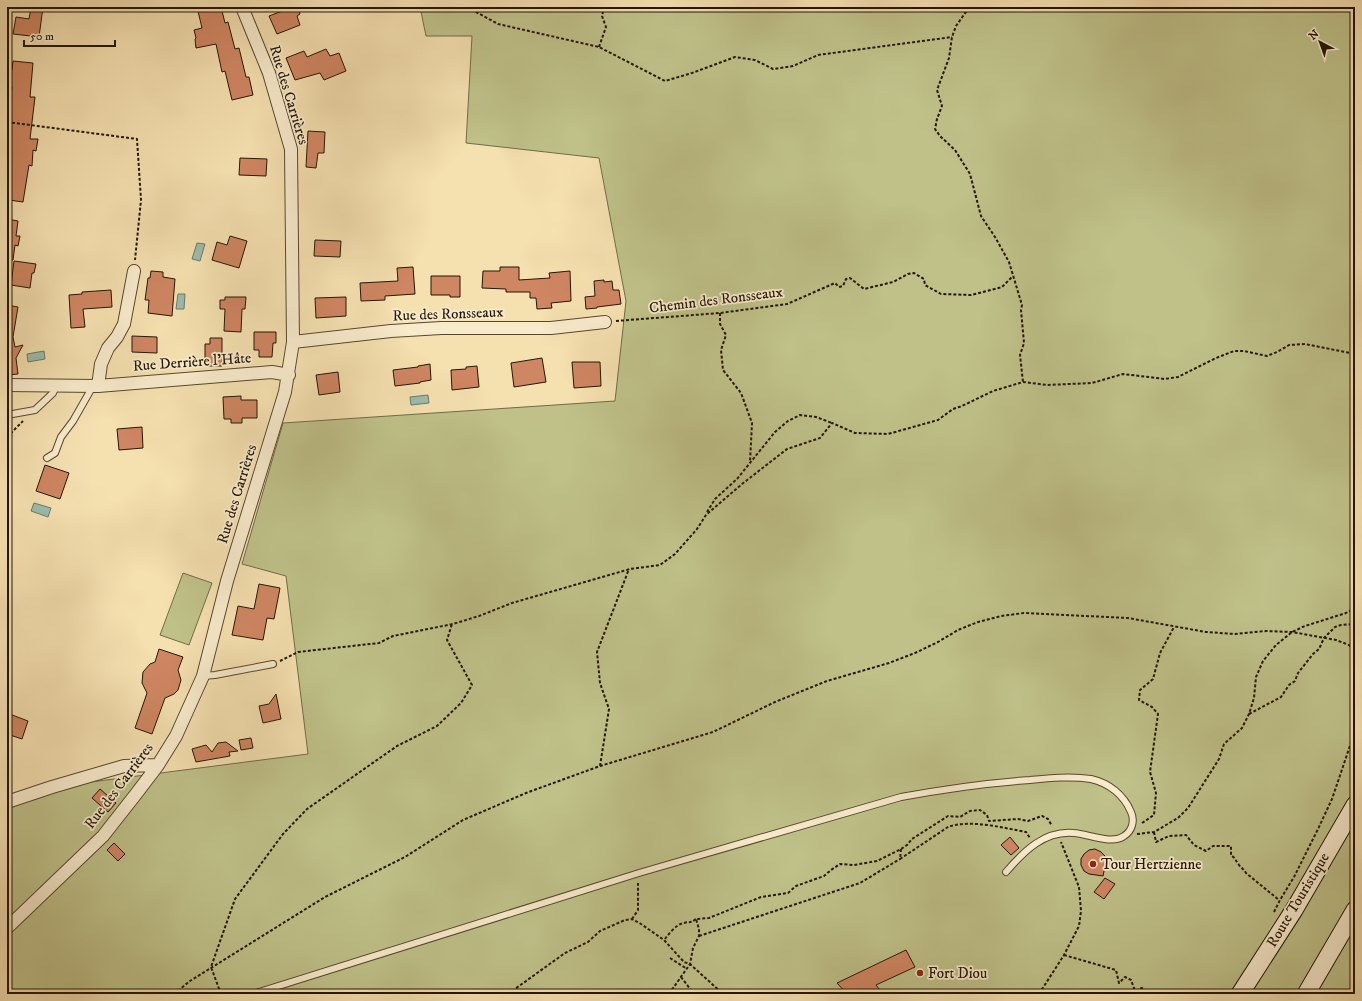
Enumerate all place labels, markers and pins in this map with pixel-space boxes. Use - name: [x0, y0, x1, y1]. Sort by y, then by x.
- place label: Tour Hertzienne: [1101, 855, 1201, 874]
- marker: Tour Hertzienne: [1088, 859, 1098, 869]
- place label: Fort Diou: [928, 964, 987, 983]
- marker: Fort Diou: [915, 968, 925, 978]

